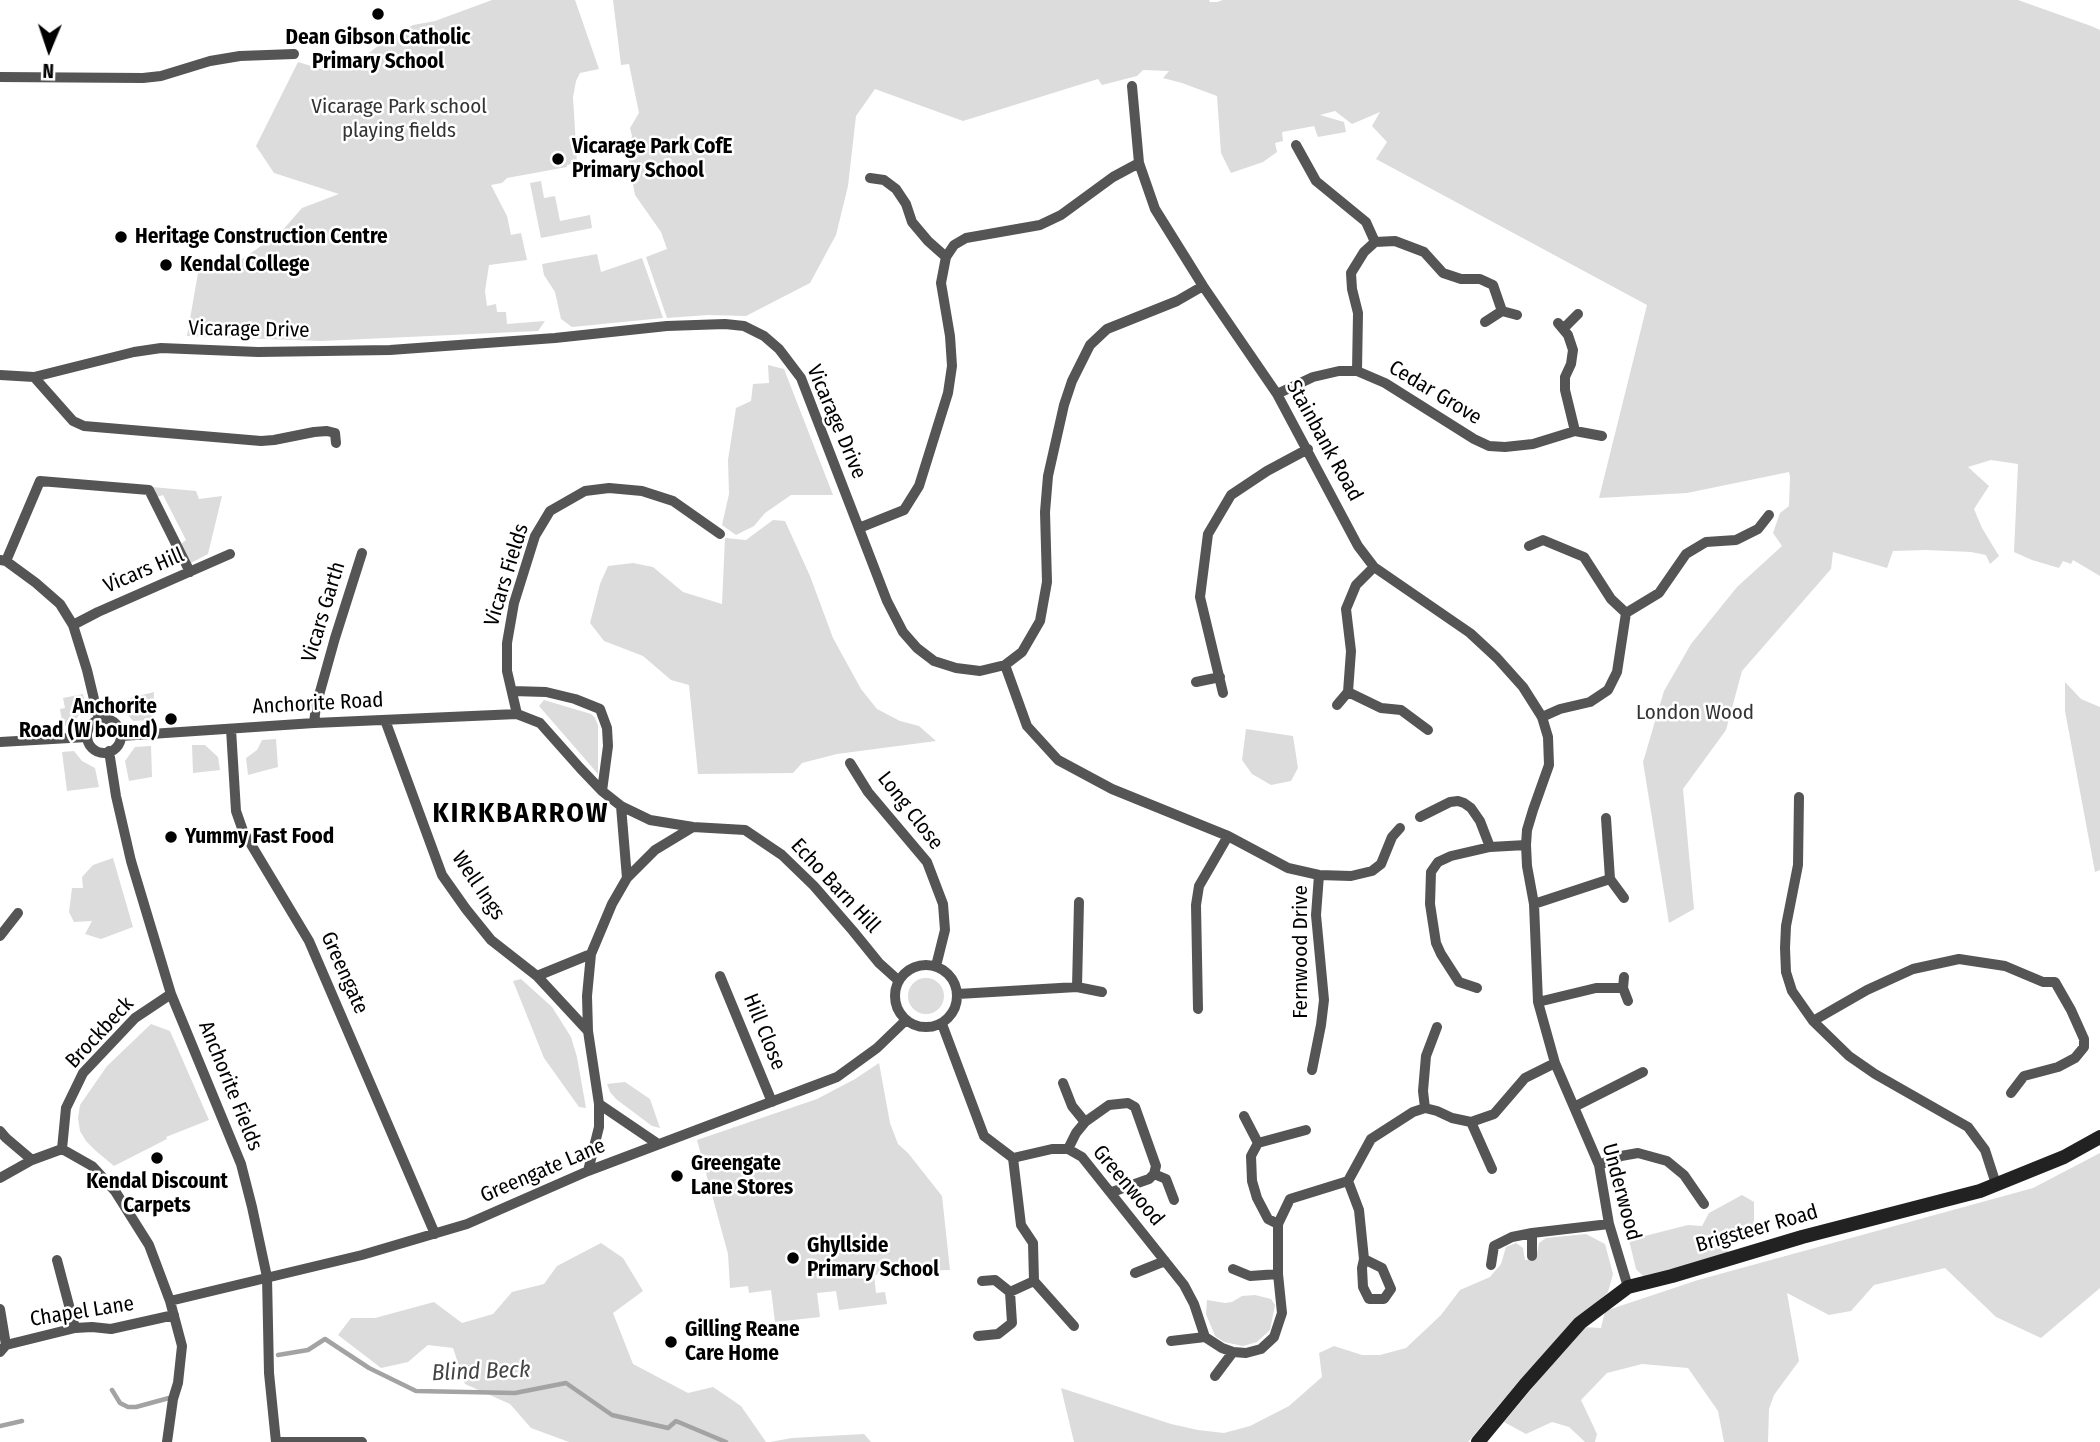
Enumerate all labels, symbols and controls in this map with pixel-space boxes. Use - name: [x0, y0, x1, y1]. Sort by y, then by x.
- marker: Dean Gibson Catholic Primary School: [370, 6, 386, 22]
- north arrow: [14, 14, 84, 84]
- place label: Dean Gibson Catholic Primary School: [286, 25, 470, 75]
- text: N: [42, 59, 54, 82]
- park label: Vicarage Park school playing fields: [311, 94, 487, 144]
- place label: Vicarage Park CofE Primary School: [572, 134, 732, 184]
- marker: Vicarage Park CofE Primary School: [550, 151, 566, 167]
- place label: Heritage Construction Centre: [135, 224, 388, 250]
- marker: Heritage Construction Centre: [113, 229, 129, 245]
- place label: Kendal College: [180, 252, 310, 278]
- marker: Kendal College: [158, 257, 174, 273]
- street label: Vicarage Drive: [188, 316, 310, 344]
- street label: Cedar Grove: [1384, 355, 1486, 431]
- street label: Vicarage Drive: [801, 361, 871, 483]
- street label: Stainbank Road: [1280, 376, 1368, 506]
- street label: Vicars Fields: [479, 521, 535, 629]
- street label: Vicars Hill: [100, 543, 188, 599]
- street label: Vicars Garth: [297, 559, 351, 665]
- street label: Anchorite Road: [252, 688, 384, 720]
- place label: Anchorite Road (W bound): [19, 694, 157, 744]
- park label: London Wood: [1636, 700, 1754, 726]
- marker: Anchorite Road (W bound): [163, 711, 179, 727]
- street label: Long Close: [872, 767, 948, 855]
- district label: KIRKBARROW: [434, 797, 608, 831]
- place label: Yummy Fast Food: [185, 824, 334, 850]
- marker: Yummy Fast Food: [163, 829, 179, 845]
- street label: Echo Barn Hill: [785, 834, 885, 938]
- street label: Well Ings: [446, 847, 510, 925]
- street label: Fernwood Drive: [1288, 885, 1314, 1019]
- street label: Greengate: [315, 928, 373, 1018]
- street label: Hill Close: [737, 990, 791, 1074]
- street label: Brockbeck: [61, 992, 139, 1074]
- street label: Anchorite Fields: [193, 1018, 267, 1154]
- street label: Greengate Lane: [477, 1133, 609, 1209]
- street label: Greenwood: [1087, 1140, 1169, 1232]
- street label: Underwood: [1596, 1141, 1646, 1243]
- marker: Kendal Discount Carpets: [149, 1150, 165, 1166]
- place label: Greengate Lane Stores: [691, 1151, 793, 1201]
- marker: Greengate Lane Stores: [669, 1168, 685, 1184]
- place label: Kendal Discount Carpets: [86, 1169, 228, 1219]
- street label: Brigsteer Road: [1693, 1200, 1821, 1258]
- place label: Ghyllside Primary School: [807, 1233, 939, 1283]
- marker: Ghyllside Primary School: [785, 1250, 801, 1266]
- street label: Chapel Lane: [28, 1291, 136, 1333]
- place label: Gilling Reane Care Home: [685, 1317, 800, 1367]
- marker: Gilling Reane Care Home: [663, 1334, 679, 1350]
- water label: Blind Beck: [431, 1356, 531, 1388]

